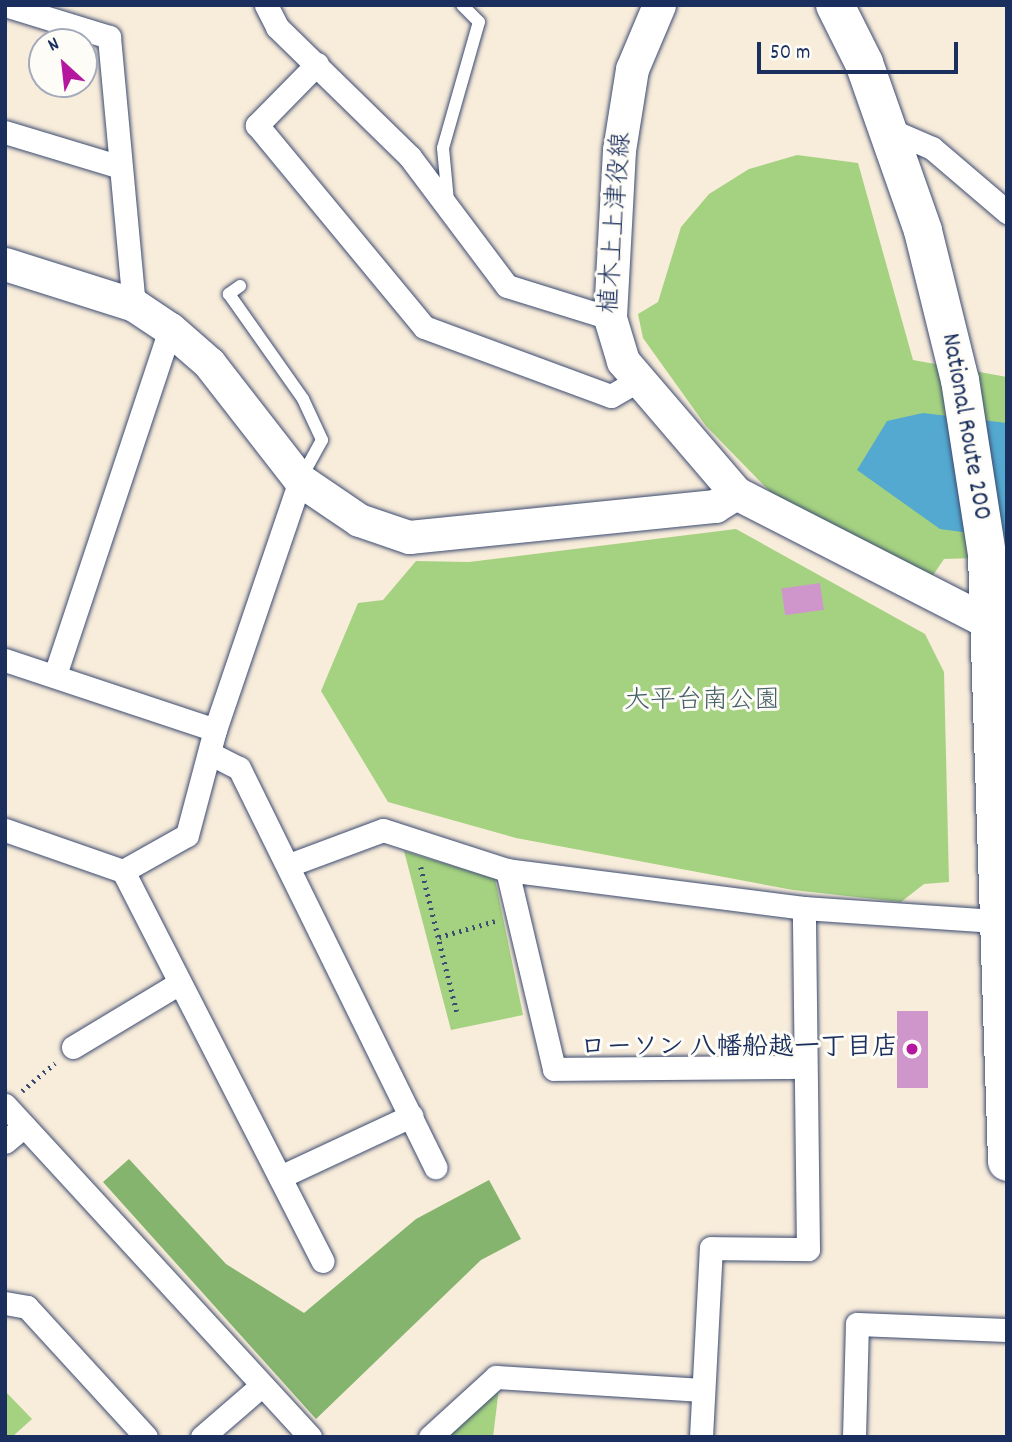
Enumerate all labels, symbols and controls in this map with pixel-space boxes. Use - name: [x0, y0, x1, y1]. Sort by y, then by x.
- north arrow: [28, 28, 98, 98]
- scale bar: [760, 28, 961, 72]
- text: N: [44, 31, 64, 60]
- text: 50 m: [770, 39, 810, 69]
- street label: 植木上上津役線: [595, 131, 639, 315]
- street label: National Route 200: [933, 331, 997, 523]
- park label: 大平台南公園: [624, 686, 780, 718]
- place label: ローソン 八幡船越一丁目店: [580, 1033, 898, 1065]
- marker: ローソン 八幡船越一丁目店: [904, 1041, 920, 1057]

